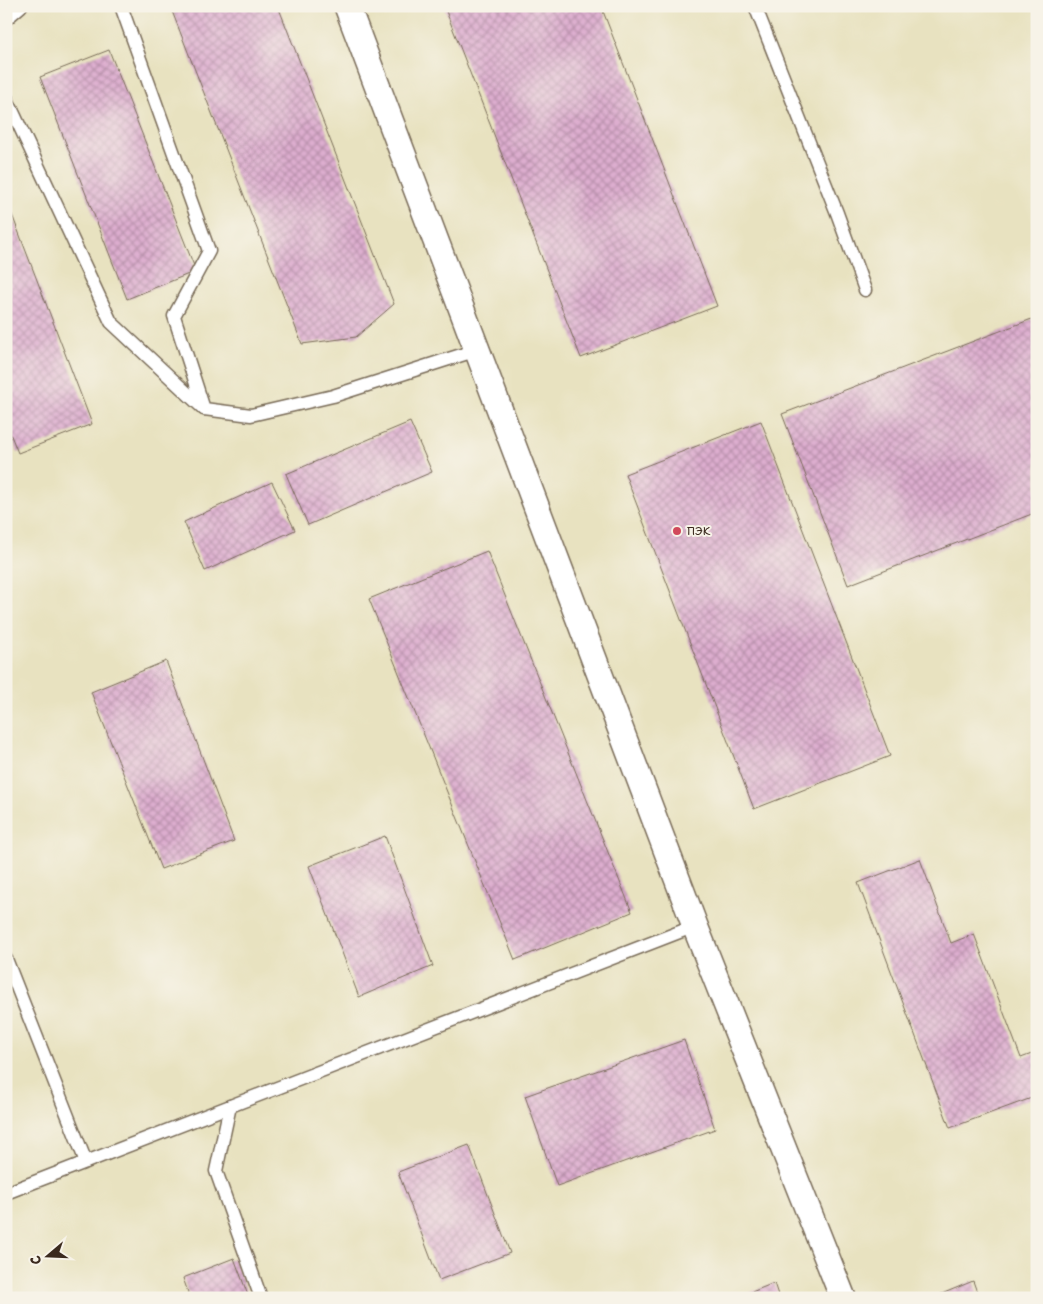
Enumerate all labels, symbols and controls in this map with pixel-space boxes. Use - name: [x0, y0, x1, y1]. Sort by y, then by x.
- place label: ПЭК: [687, 523, 711, 539]
- marker: ПЭК: [671, 525, 683, 537]
- north arrow: [22, 1232, 72, 1282]
- text: С: [26, 1253, 46, 1267]

